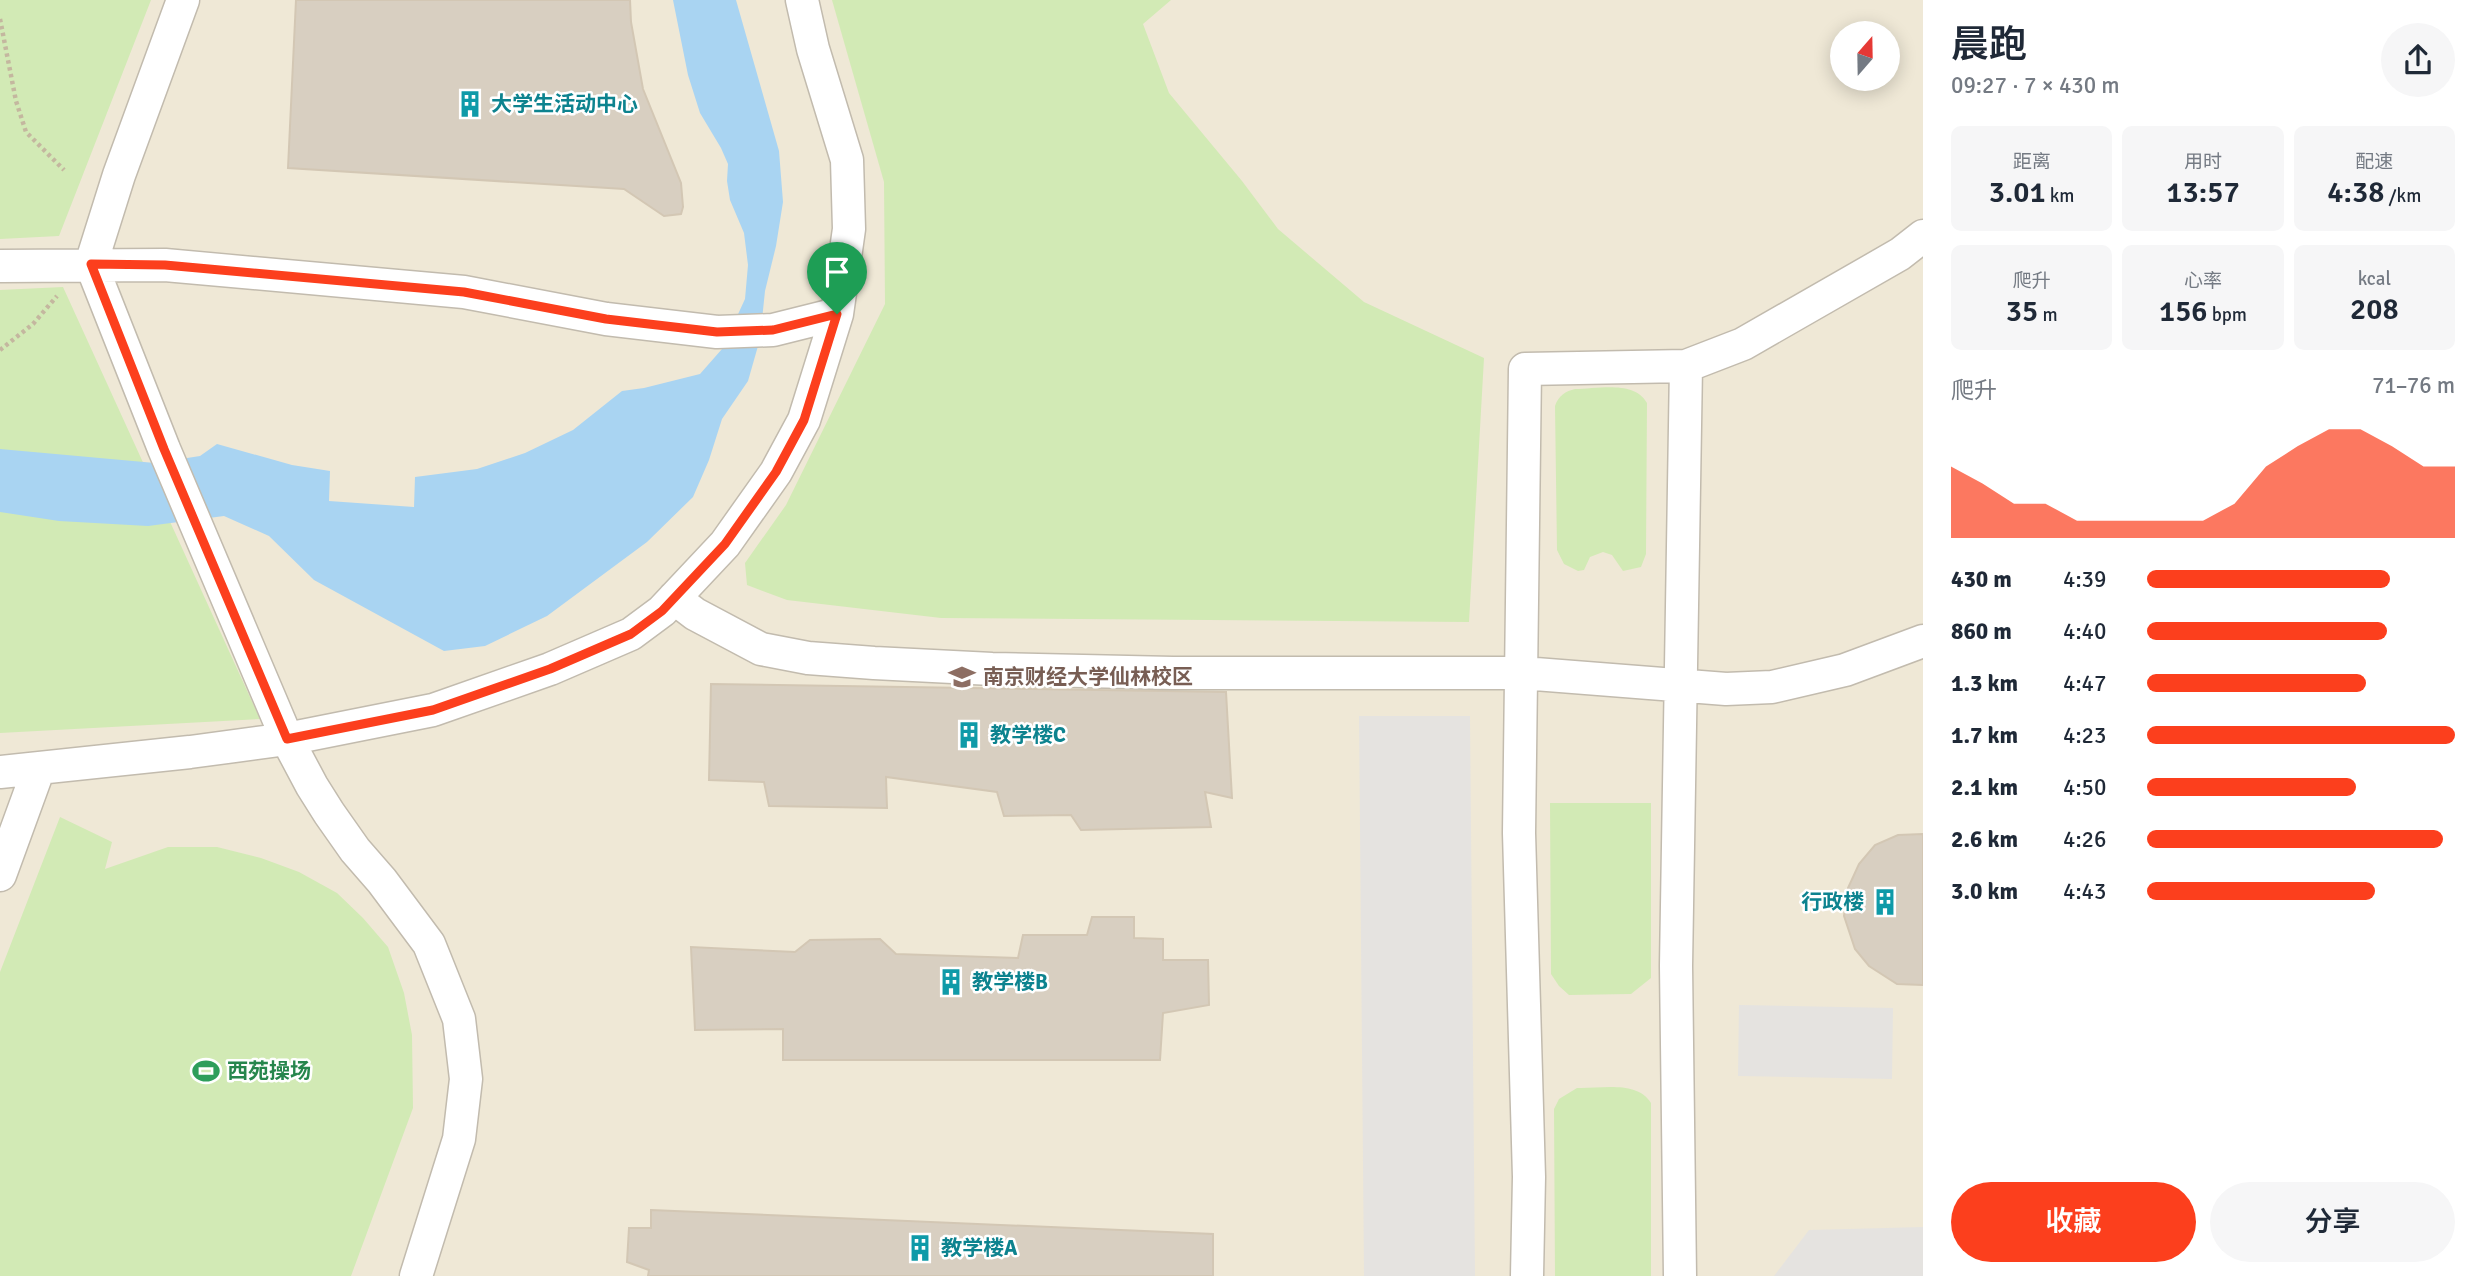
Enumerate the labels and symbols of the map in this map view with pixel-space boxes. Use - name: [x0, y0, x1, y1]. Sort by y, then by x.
- north arrow: [1830, 21, 1900, 91]
- building icon: 大学生活动中心: [455, 89, 485, 119]
- place label: 大学生活动中心: [491, 91, 638, 117]
- pin: [807, 242, 867, 314]
- school or university icon: 南京财经大学仙林校区: [947, 662, 977, 692]
- place label: 南京财经大学仙林校区: [983, 664, 1193, 690]
- building icon: 教学楼C: [954, 720, 984, 750]
- place label: 教学楼C: [990, 722, 1066, 748]
- building icon: 行政楼: [1870, 887, 1900, 917]
- place label: 行政楼: [1801, 889, 1864, 915]
- building icon: 教学楼B: [936, 967, 966, 997]
- place label: 教学楼B: [972, 969, 1048, 995]
- sports icon: 西苑操场: [191, 1056, 221, 1086]
- place label: 西苑操场: [227, 1058, 311, 1084]
- building icon: 教学楼A: [905, 1233, 935, 1263]
- place label: 教学楼A: [941, 1235, 1018, 1261]

